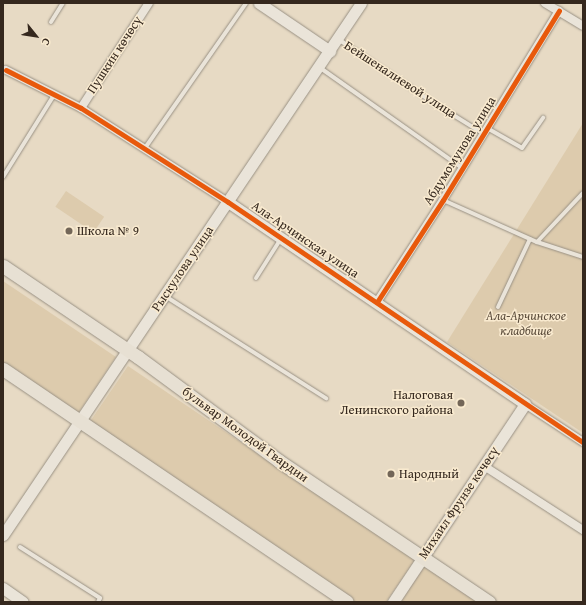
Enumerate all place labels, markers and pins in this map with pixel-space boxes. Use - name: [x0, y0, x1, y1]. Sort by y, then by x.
- place label: Школа № 9: [77, 223, 139, 239]
- marker: Школа № 9: [64, 226, 74, 236]
- place label: Налоговая Ленинского района: [340, 388, 453, 419]
- marker: Налоговая Ленинского района: [456, 398, 466, 408]
- place label: Народный: [399, 466, 459, 482]
- marker: Народный: [386, 469, 396, 479]

